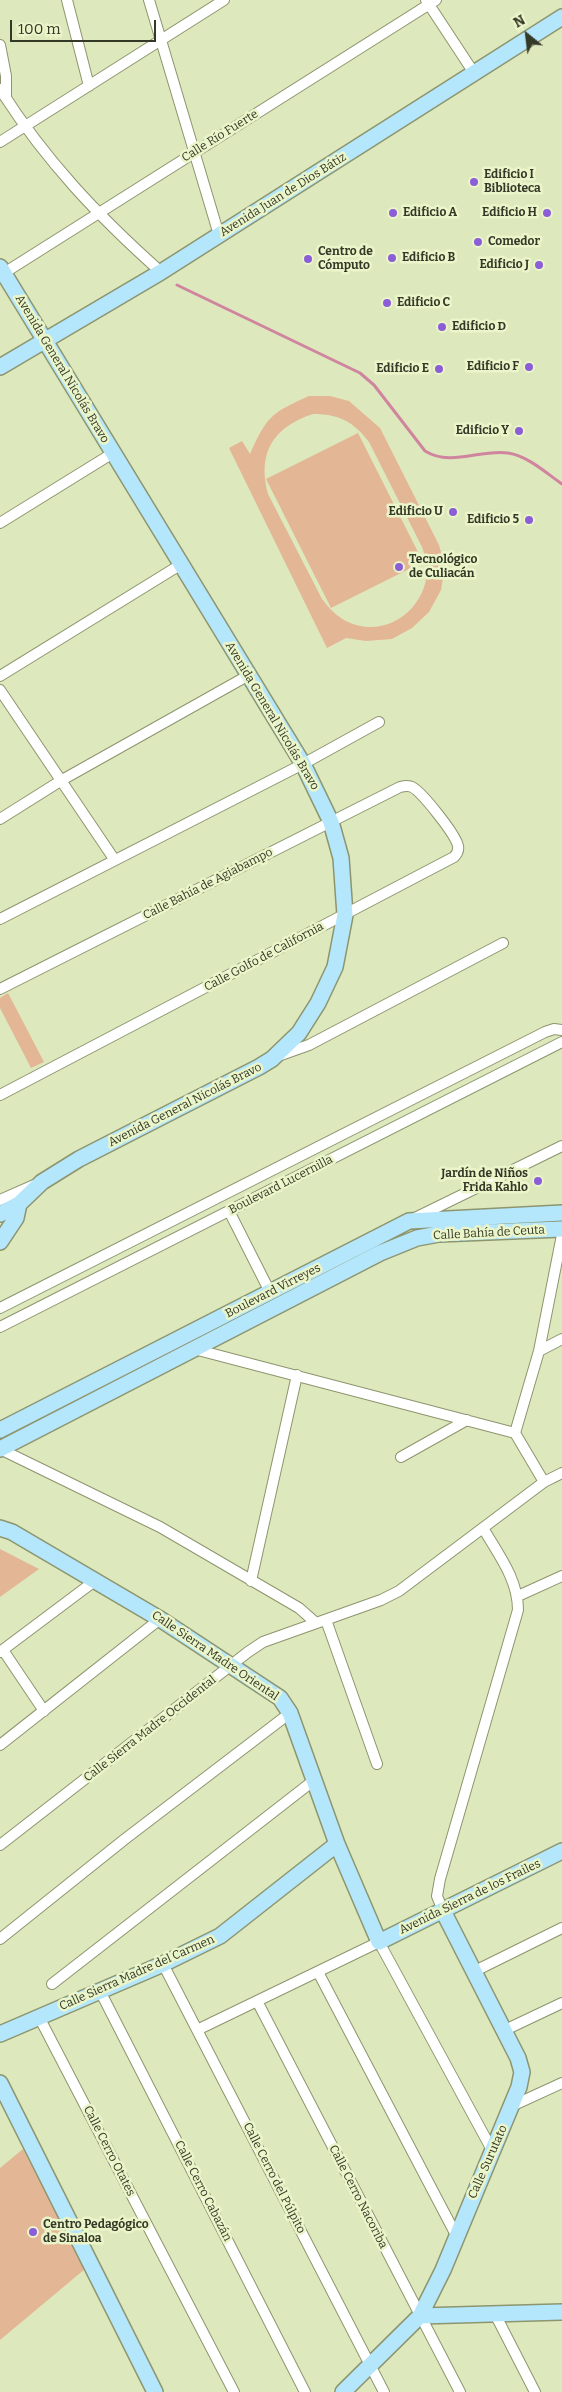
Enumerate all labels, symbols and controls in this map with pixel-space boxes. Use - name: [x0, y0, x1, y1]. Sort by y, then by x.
- scale bar: [12, 10, 159, 42]
- north arrow: [502, 10, 552, 60]
- text: N: [511, 11, 528, 31]
- text: 100 m: [18, 20, 61, 38]
- street label: Calle Río Fuerte: [179, 107, 261, 165]
- street label: Avenida Juan de Dios Bátiz: [217, 150, 349, 240]
- place label: Edificio I Biblioteca: [484, 168, 541, 196]
- marker: Edificio I Biblioteca: [468, 176, 480, 188]
- place label: Edificio A: [403, 206, 457, 220]
- place label: Edificio H: [482, 206, 537, 220]
- marker: Edificio A: [387, 207, 399, 219]
- marker: Edificio H: [541, 207, 553, 219]
- place label: Comedor: [488, 235, 540, 249]
- marker: Comedor: [472, 236, 484, 248]
- place label: Centro de Cómputo: [318, 245, 373, 273]
- place label: Edificio B: [402, 251, 455, 265]
- marker: Edificio B: [386, 252, 398, 264]
- marker: Centro de Cómputo: [302, 253, 314, 265]
- place label: Edificio J: [479, 258, 529, 272]
- marker: Edificio J: [533, 259, 545, 271]
- street label: Avenida General Nicolás Bravo: [12, 292, 112, 446]
- place label: Edificio C: [397, 296, 450, 310]
- marker: Edificio C: [381, 297, 393, 309]
- place label: Edificio D: [452, 320, 506, 334]
- marker: Edificio D: [436, 321, 448, 333]
- place label: Edificio F: [467, 360, 519, 374]
- marker: Edificio F: [523, 361, 535, 373]
- place label: Edificio E: [376, 362, 429, 376]
- marker: Edificio E: [433, 363, 445, 375]
- place label: Edificio Y: [456, 424, 509, 438]
- marker: Edificio Y: [513, 425, 525, 437]
- place label: Edificio U: [389, 505, 443, 519]
- marker: Edificio U: [447, 506, 459, 518]
- place label: Edificio 5: [467, 513, 519, 527]
- marker: Edificio 5: [523, 514, 535, 526]
- place label: Tecnológico de Culiacán: [409, 553, 477, 581]
- marker: Tecnológico de Culiacán: [393, 561, 405, 573]
- street label: Avenida General Nicolás Bravo: [222, 639, 322, 793]
- street label: Calle Bahía de Agiabampo: [141, 845, 275, 923]
- street label: Calle Golfo de California: [202, 919, 326, 995]
- street label: Avenida General Nicolás Bravo: [106, 1060, 264, 1150]
- street label: Boulevard Lucernilla: [227, 1152, 335, 1218]
- place label: Jardín de Niños Frida Kahlo: [441, 1167, 528, 1195]
- marker: Jardín de Niños Frida Kahlo: [532, 1175, 544, 1187]
- street label: Calle Bahía de Ceuta: [433, 1223, 545, 1243]
- street label: Boulevard Virreyes: [223, 1261, 323, 1321]
- street label: Calle Sierra Madre Oriental: [149, 1608, 281, 1704]
- street label: Calle Sierra Madre Occidental: [81, 1673, 219, 1785]
- street label: Avenida Sierra de los Frailes: [397, 1856, 543, 1938]
- street label: Calle Sierra Madre del Carmen: [57, 1932, 217, 2014]
- street label: Calle Cerro Otates: [80, 2103, 138, 2199]
- street label: Calle Cerro del Púlpito: [240, 2120, 308, 2236]
- street label: Calle Surutato: [465, 2123, 511, 2201]
- street label: Calle Cerro Cabazán: [171, 2138, 235, 2244]
- street label: Calle Cerro Nacoriba: [326, 2143, 390, 2251]
- place label: Centro Pedagógico de Sinaloa: [43, 2218, 149, 2246]
- marker: Centro Pedagógico de Sinaloa: [27, 2226, 39, 2238]

